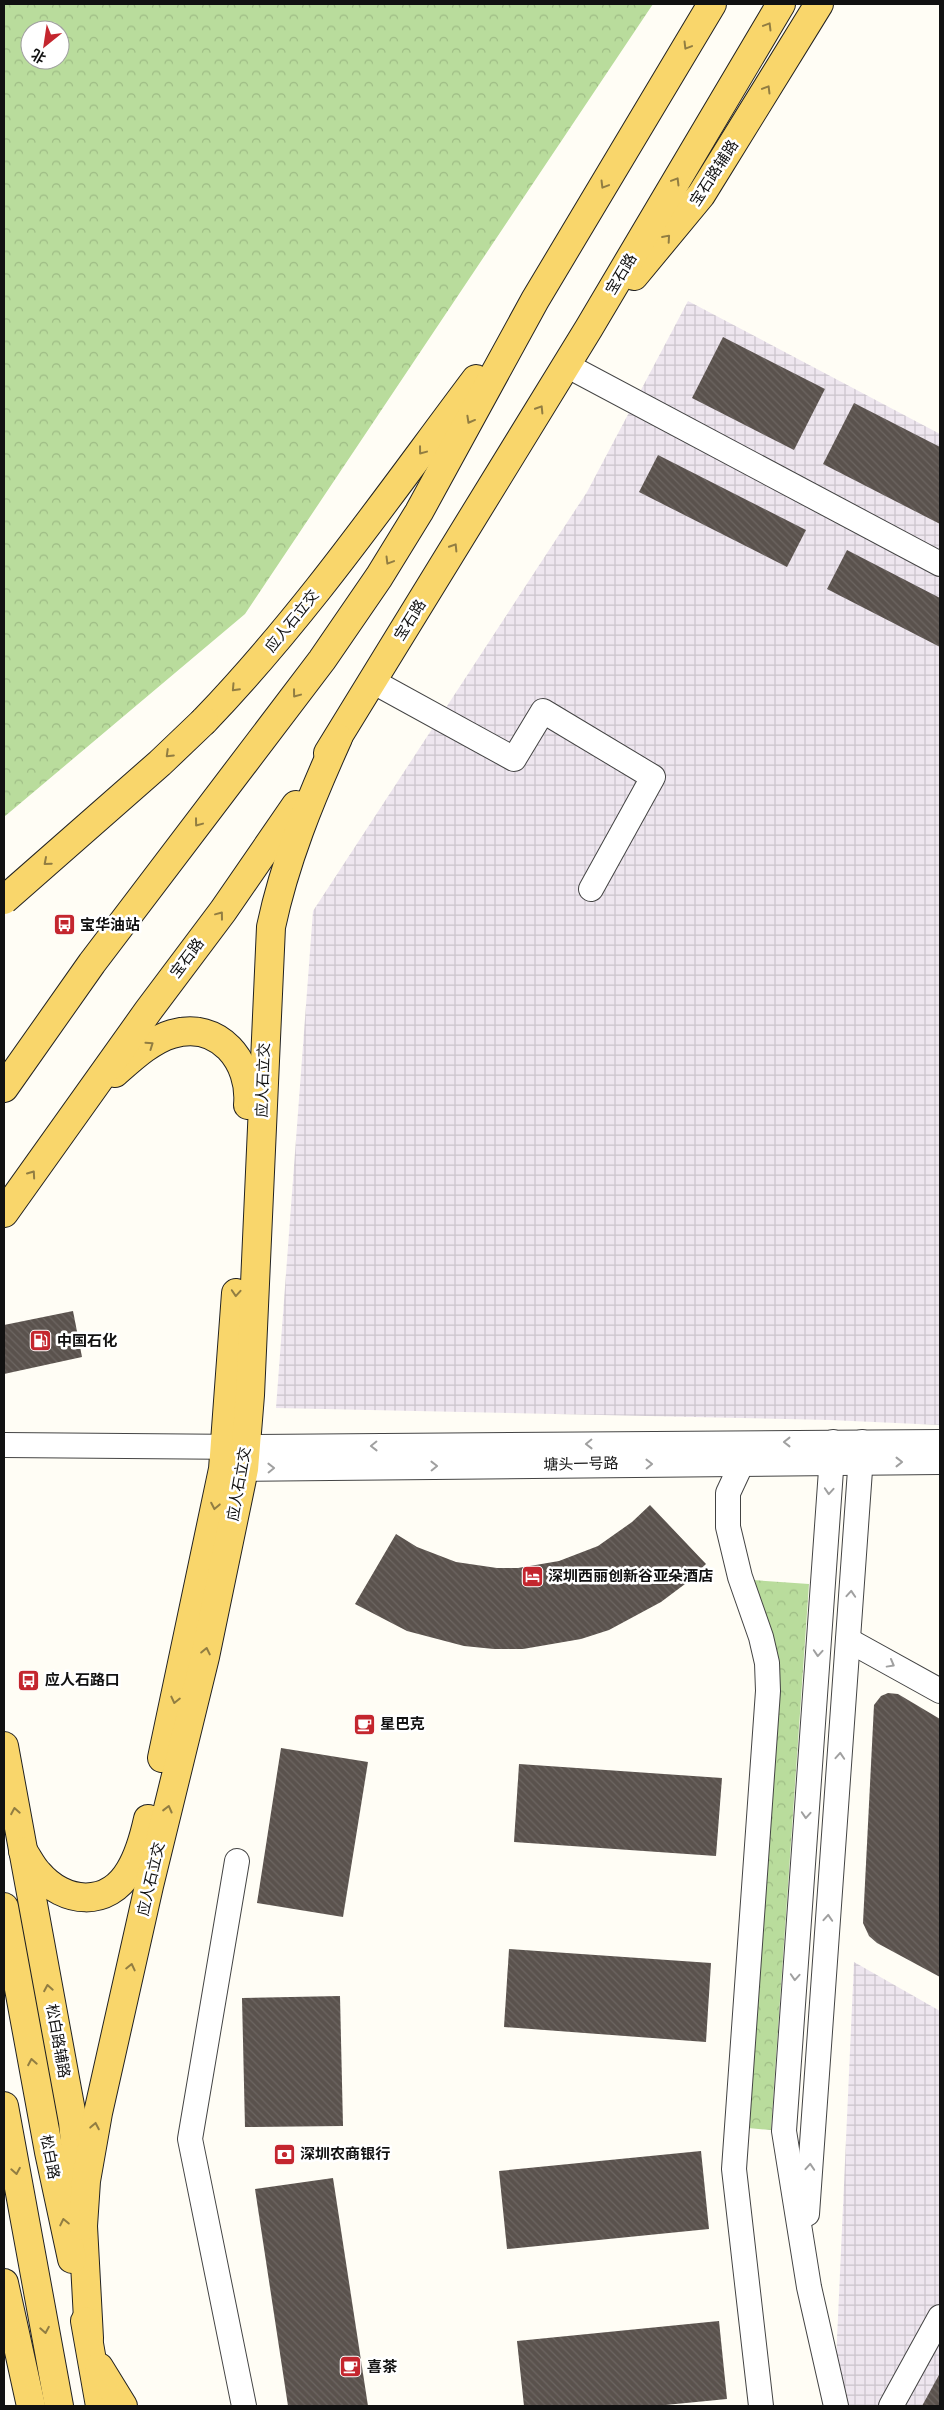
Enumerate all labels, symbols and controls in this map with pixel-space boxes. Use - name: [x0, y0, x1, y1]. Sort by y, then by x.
- north arrow: [20, 20, 70, 70]
- one-way arrow: [762, 22, 772, 31]
- one-way arrow: [683, 40, 693, 49]
- text: 北: [28, 45, 49, 68]
- one-way arrow: [761, 86, 771, 95]
- street label: 宝石路辅路: [685, 136, 742, 209]
- one-way arrow: [670, 177, 680, 186]
- one-way arrow: [600, 180, 610, 189]
- one-way arrow: [661, 235, 670, 244]
- street label: 宝石路: [601, 250, 640, 298]
- one-way arrow: [533, 405, 543, 414]
- one-way arrow: [466, 414, 476, 423]
- one-way arrow: [419, 445, 428, 455]
- one-way arrow: [448, 543, 458, 552]
- one-way arrow: [386, 555, 396, 564]
- street label: 应人石立交: [261, 586, 323, 656]
- street label: 宝石路: [390, 596, 430, 644]
- one-way arrow: [232, 683, 241, 692]
- one-way arrow: [293, 688, 302, 698]
- one-way arrow: [166, 749, 175, 758]
- one-way arrow: [195, 817, 204, 827]
- one-way arrow: [44, 856, 53, 865]
- one-way arrow: [214, 911, 223, 921]
- bus stop icon: 宝华油站: [52, 913, 76, 937]
- place label: 宝华油站: [80, 915, 140, 934]
- street label: 宝石路: [165, 934, 208, 981]
- street label: 应人石立交: [252, 1042, 273, 1118]
- one-way arrow: [144, 1043, 153, 1051]
- one-way arrow: [26, 1170, 35, 1179]
- one-way arrow: [230, 1289, 241, 1297]
- fuel station icon: 中国石化: [29, 1329, 53, 1353]
- place label: 中国石化: [57, 1331, 117, 1350]
- one-way arrow: [782, 1437, 790, 1447]
- one-way arrow: [585, 1439, 592, 1449]
- one-way arrow: [370, 1441, 378, 1451]
- street label: 应人石立交: [223, 1445, 254, 1523]
- street label: 塘头一号路: [543, 1453, 619, 1474]
- one-way arrow: [896, 1457, 903, 1467]
- one-way arrow: [646, 1459, 653, 1469]
- one-way arrow: [430, 1461, 438, 1471]
- one-way arrow: [268, 1463, 276, 1473]
- one-way arrow: [824, 1487, 835, 1495]
- one-way arrow: [211, 1502, 221, 1511]
- hotel icon: 深圳西丽创新谷亚朵酒店: [520, 1564, 544, 1588]
- place label: 深圳西丽创新谷亚朵酒店: [548, 1566, 713, 1585]
- one-way arrow: [845, 1590, 856, 1598]
- one-way arrow: [201, 1647, 211, 1656]
- one-way arrow: [812, 1649, 823, 1657]
- one-way arrow: [885, 1657, 894, 1667]
- bus stop icon: 应人石路口: [17, 1668, 41, 1692]
- place label: 应人石路口: [45, 1670, 120, 1689]
- one-way arrow: [170, 1695, 181, 1704]
- cafe icon: 星巴克: [352, 1712, 376, 1736]
- place label: 星巴克: [380, 1714, 425, 1733]
- one-way arrow: [834, 1752, 845, 1760]
- one-way arrow: [162, 1804, 173, 1813]
- one-way arrow: [11, 1806, 21, 1815]
- one-way arrow: [801, 1811, 812, 1819]
- street label: 应人石立交: [133, 1840, 168, 1918]
- one-way arrow: [823, 1914, 834, 1922]
- one-way arrow: [125, 1963, 136, 1972]
- one-way arrow: [789, 1973, 800, 1981]
- one-way arrow: [43, 1983, 53, 1992]
- street label: 松白路辅路: [43, 2002, 74, 2080]
- one-way arrow: [28, 2058, 38, 2067]
- one-way arrow: [90, 2121, 100, 2130]
- street label: 松白路: [37, 2133, 64, 2181]
- bank icon: 深圳农商银行: [272, 2142, 296, 2166]
- place label: 深圳农商银行: [300, 2144, 390, 2163]
- one-way arrow: [805, 2163, 816, 2171]
- one-way arrow: [10, 2166, 20, 2175]
- one-way arrow: [59, 2217, 69, 2226]
- one-way arrow: [40, 2326, 50, 2335]
- cafe icon: 喜茶: [339, 2355, 363, 2379]
- place label: 喜茶: [367, 2357, 398, 2376]

